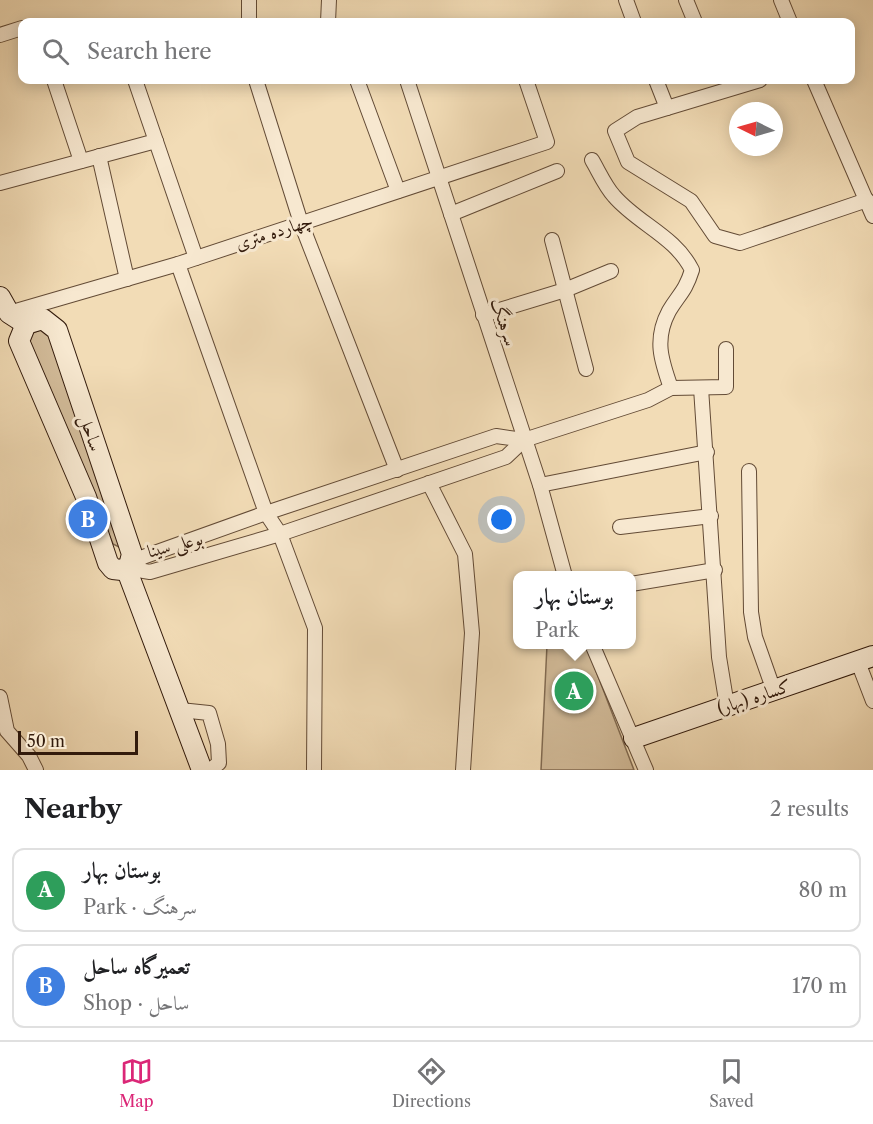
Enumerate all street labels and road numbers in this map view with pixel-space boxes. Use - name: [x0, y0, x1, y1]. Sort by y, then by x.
- street label: چهارده متری: [232, 209, 316, 256]
- street label: سرهنگ: [485, 295, 523, 349]
- street label: ساحل: [73, 412, 107, 455]
- street label: بوعلی سینا: [145, 527, 206, 564]
- street label: کساره (بهار): [714, 675, 794, 720]

